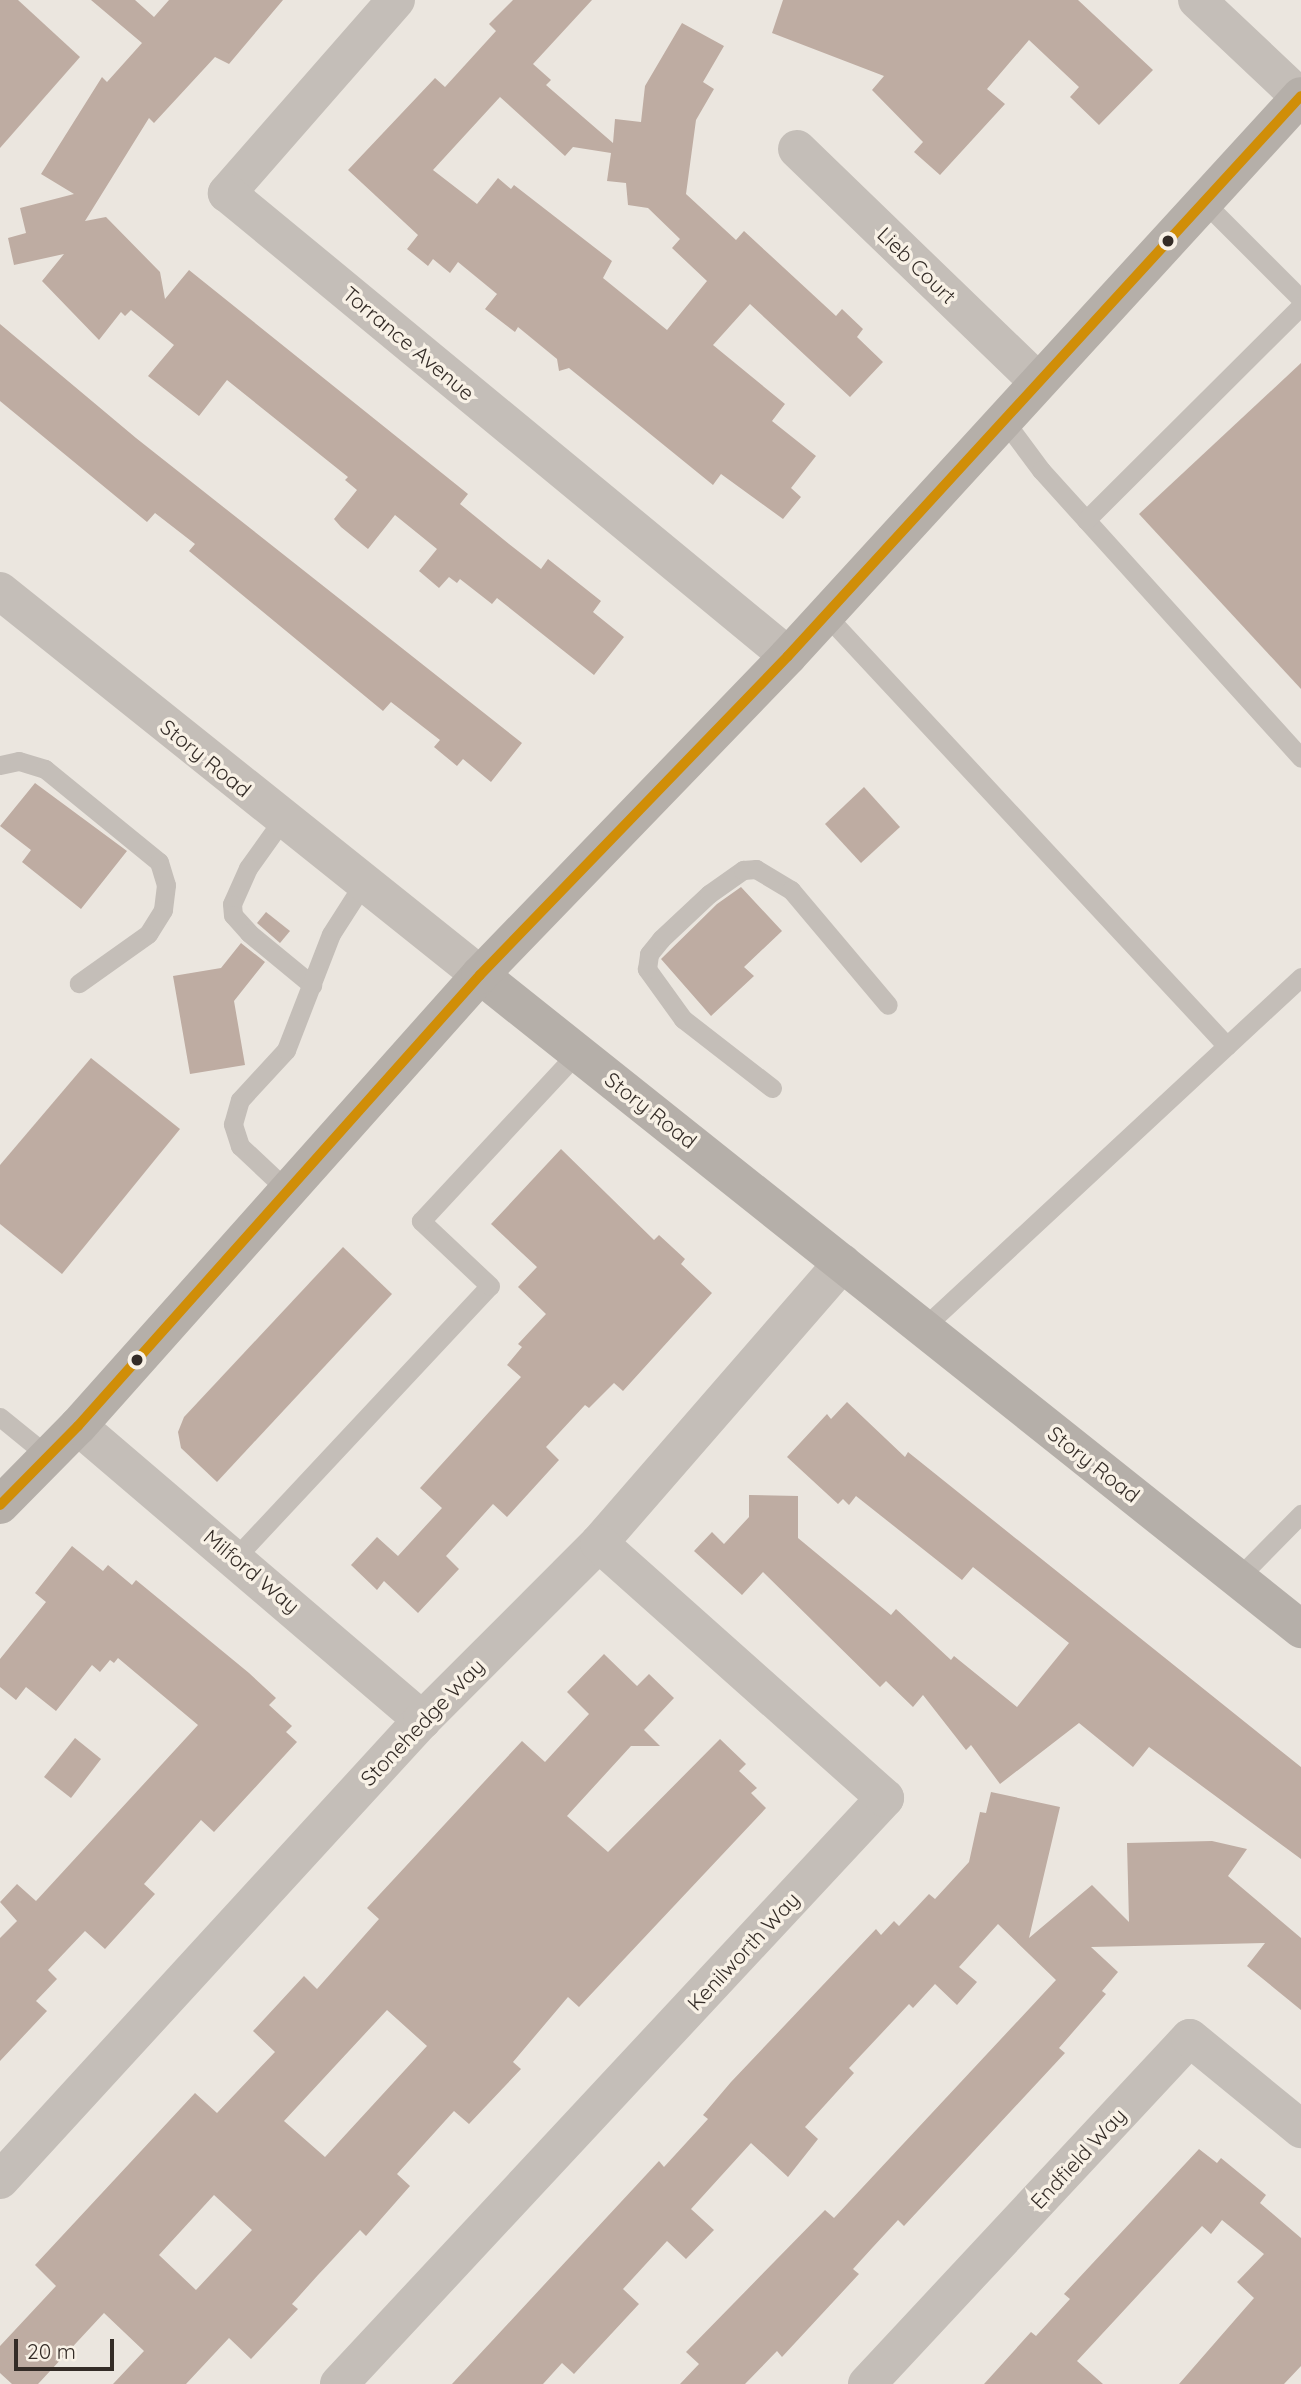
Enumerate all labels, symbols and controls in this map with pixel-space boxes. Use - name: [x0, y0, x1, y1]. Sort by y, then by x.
- street label: Lieb Court: [872, 221, 962, 309]
- unlabelled marker: [1161, 234, 1175, 248]
- street label: Torrance Avenue: [338, 281, 480, 405]
- street label: Story Road: [156, 714, 256, 802]
- street label: Story Road: [600, 1066, 702, 1154]
- unlabelled marker: [130, 1353, 144, 1367]
- street label: Story Road: [1043, 1420, 1145, 1508]
- street label: Milford Way: [199, 1524, 305, 1618]
- street label: Stonehedge Way: [355, 1653, 489, 1791]
- street label: Kenilworth Way: [682, 1887, 804, 2015]
- street label: Endfield Way: [1025, 2102, 1131, 2214]
- scale bar: [18, 2324, 117, 2368]
- text: 20 m: [27, 2338, 76, 2364]

